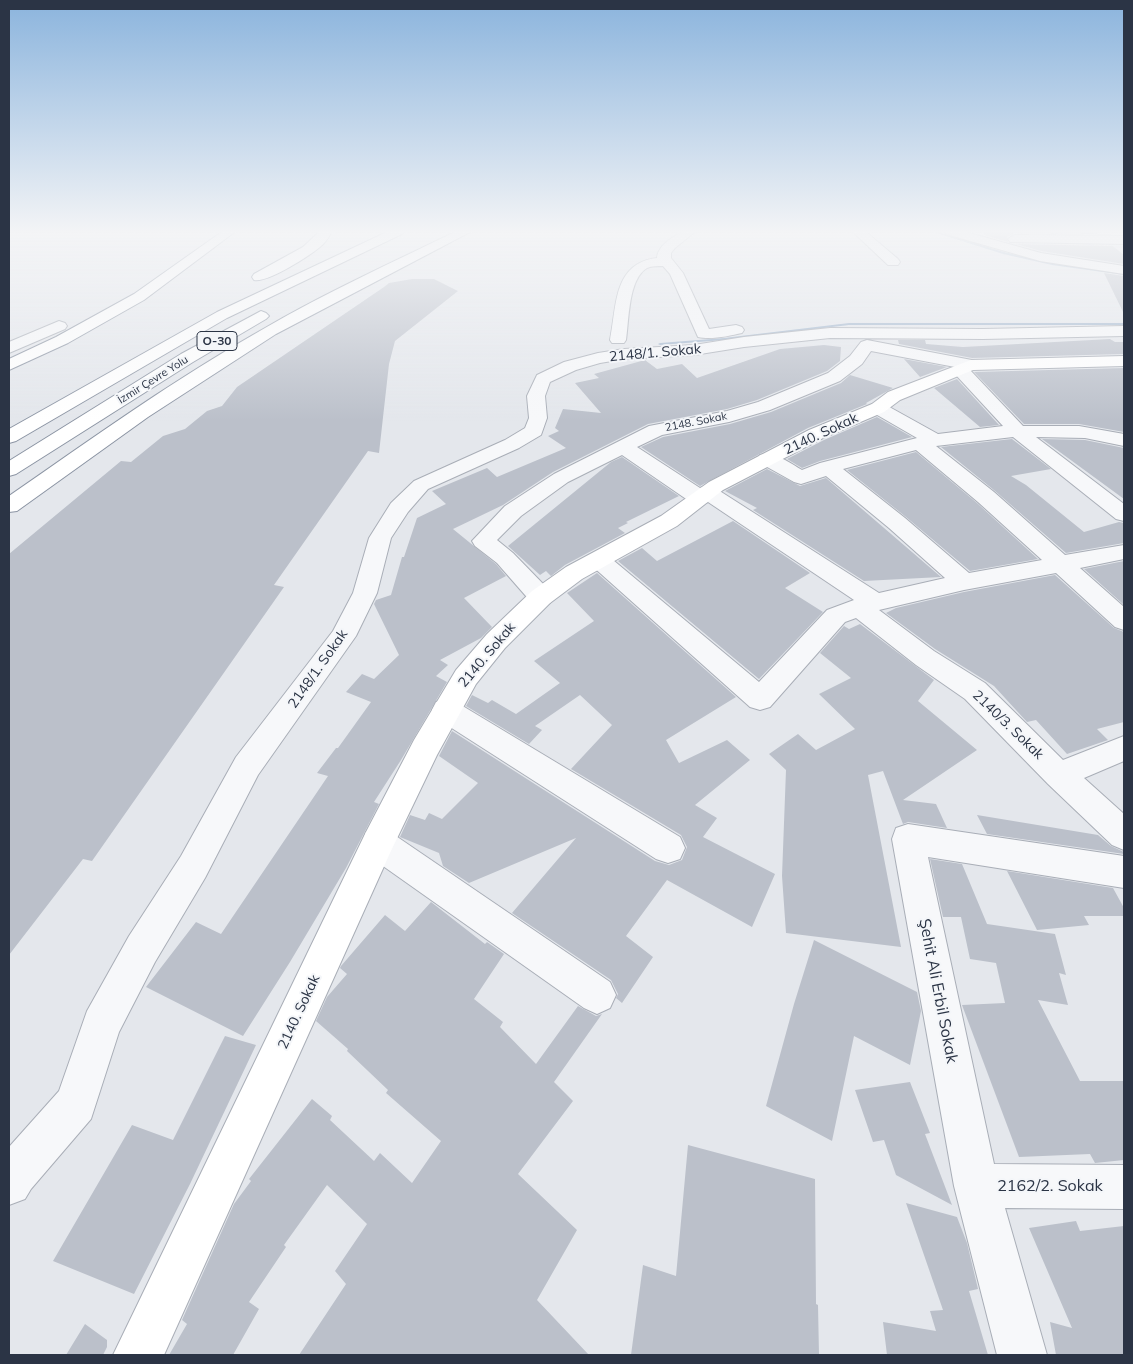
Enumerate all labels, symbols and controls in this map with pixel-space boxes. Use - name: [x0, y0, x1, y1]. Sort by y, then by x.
- road number: O-30: [197, 332, 237, 351]
- street label: 2148/1. Sokak: [608, 341, 702, 365]
- street label: İzmir Çevre Yolu: [115, 353, 191, 407]
- street label: 2148. Sokak: [664, 410, 728, 434]
- street label: 2140. Sokak: [781, 410, 861, 458]
- street label: 2140. Sokak: [455, 619, 519, 691]
- street label: 2148/1. Sokak: [285, 626, 351, 712]
- street label: 2140/3. Sokak: [969, 687, 1047, 763]
- street label: Şehit Ali Erbil Sokak: [915, 917, 961, 1065]
- street label: 2140. Sokak: [275, 972, 323, 1052]
- street label: 2162/2. Sokak: [997, 1176, 1103, 1196]

